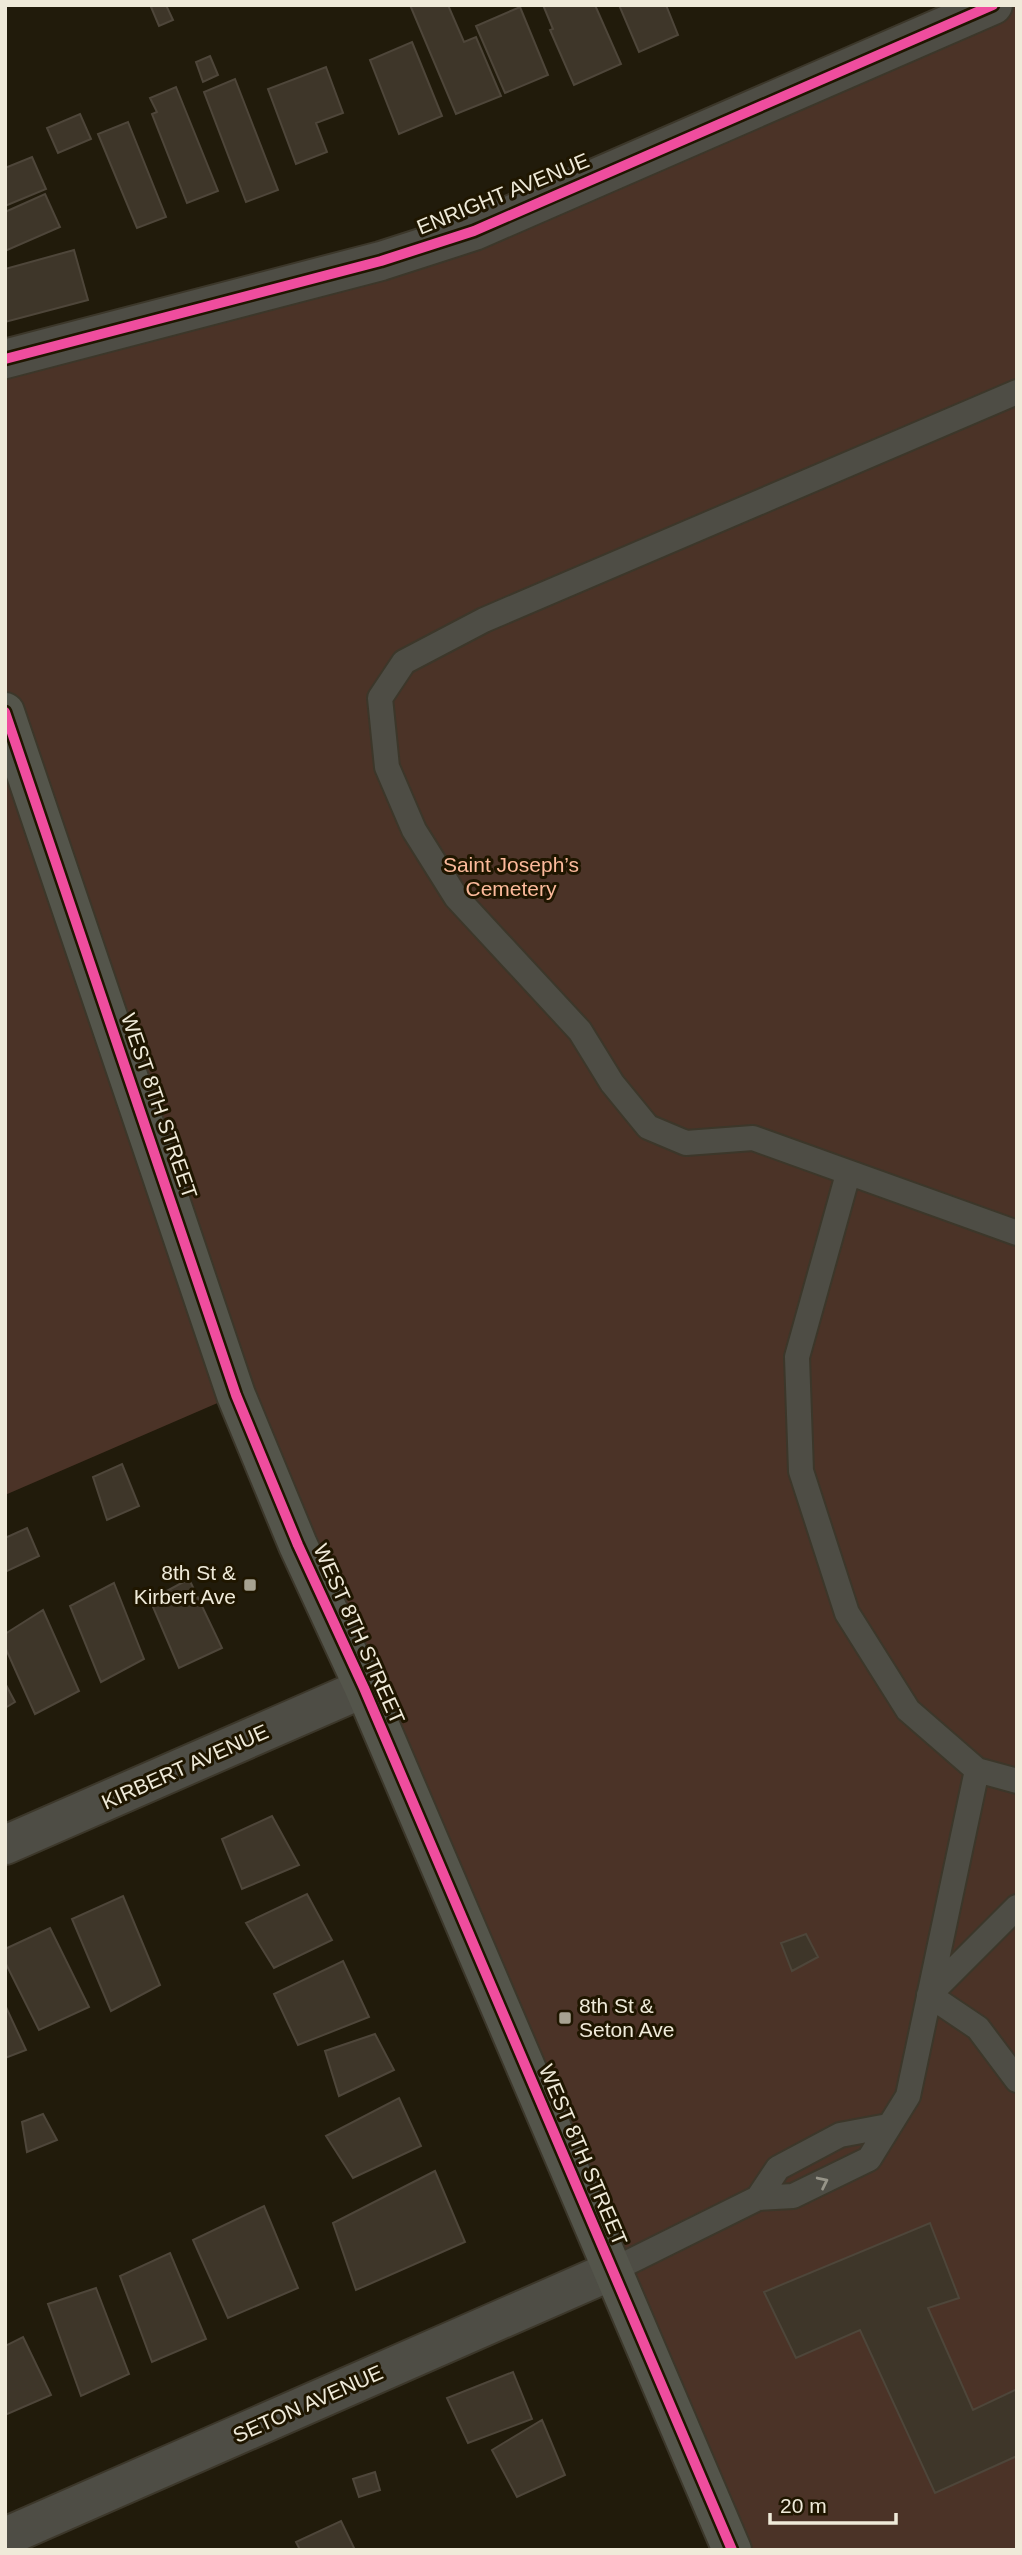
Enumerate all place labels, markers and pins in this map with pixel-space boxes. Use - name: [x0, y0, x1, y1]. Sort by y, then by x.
- place label: 8th St & Kirbert Ave: [134, 1561, 236, 1608]
- marker: 8th St & Kirbert Ave: [242, 1577, 258, 1593]
- place label: 8th St & Seton Ave: [579, 1994, 674, 2041]
- marker: 8th St & Seton Ave: [557, 2010, 573, 2026]

